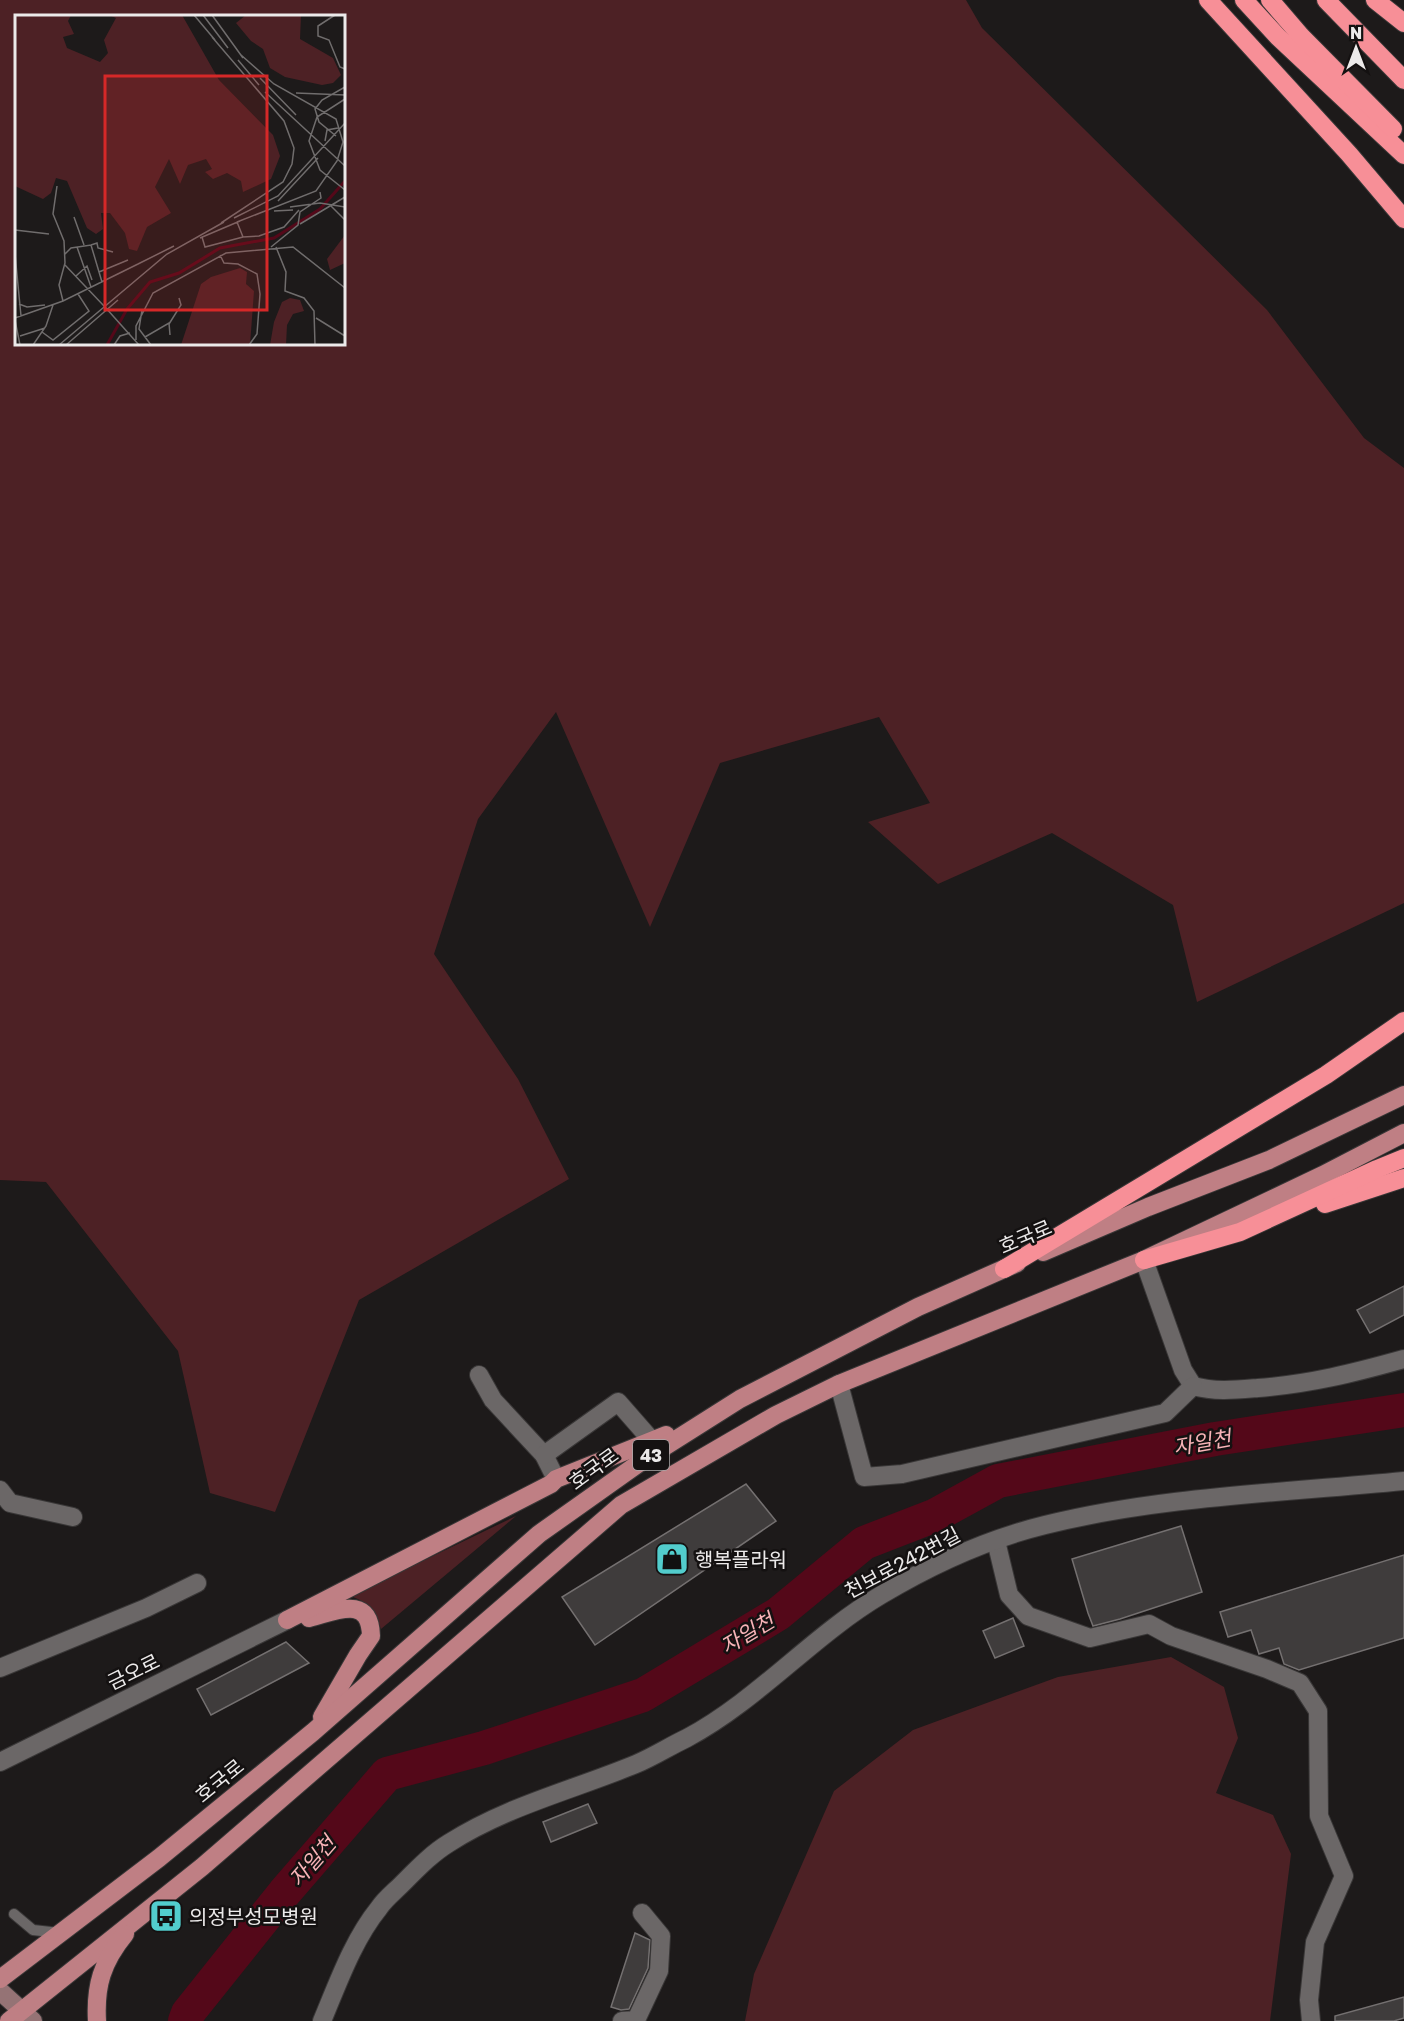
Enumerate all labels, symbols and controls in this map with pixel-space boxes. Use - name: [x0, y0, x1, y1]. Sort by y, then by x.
- inset map: [15, 15, 345, 345]
- north arrow: [1326, 18, 1386, 78]
- text: N: [1350, 23, 1362, 43]
- street label: 호국로: [995, 1214, 1055, 1258]
- water label: 자일천: [1171, 1424, 1235, 1460]
- road number: 43: [633, 1440, 669, 1470]
- street label: 호국로: [564, 1442, 622, 1494]
- street label: 천보로242번길: [840, 1521, 964, 1603]
- shop icon: 행복플라워: [654, 1541, 690, 1577]
- place label: 행복플라워: [695, 1547, 787, 1571]
- water label: 자일천: [715, 1606, 781, 1659]
- street label: 금오로: [103, 1648, 163, 1694]
- street label: 호국로: [190, 1753, 248, 1807]
- water label: 자일천: [283, 1829, 343, 1891]
- bus stop icon: 의정부성모병원: [148, 1898, 184, 1934]
- place label: 의정부성모병원: [189, 1904, 318, 1928]

